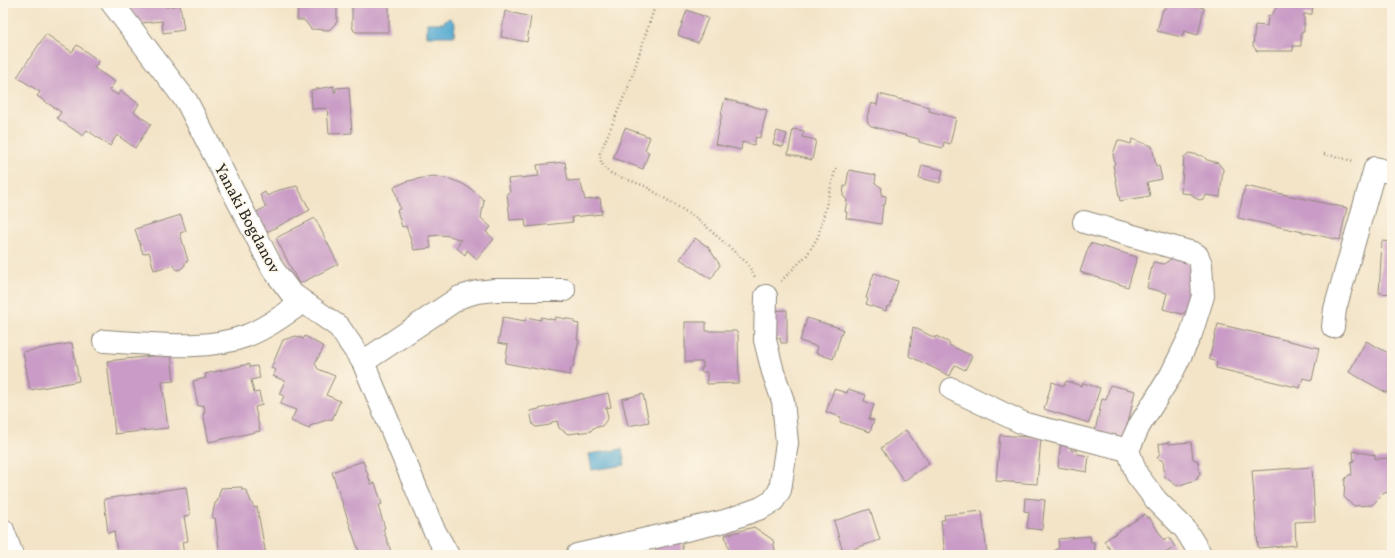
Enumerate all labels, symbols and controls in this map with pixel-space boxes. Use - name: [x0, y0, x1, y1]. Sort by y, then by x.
- street label: Yanaki Bogdanov: [208, 160, 285, 278]

